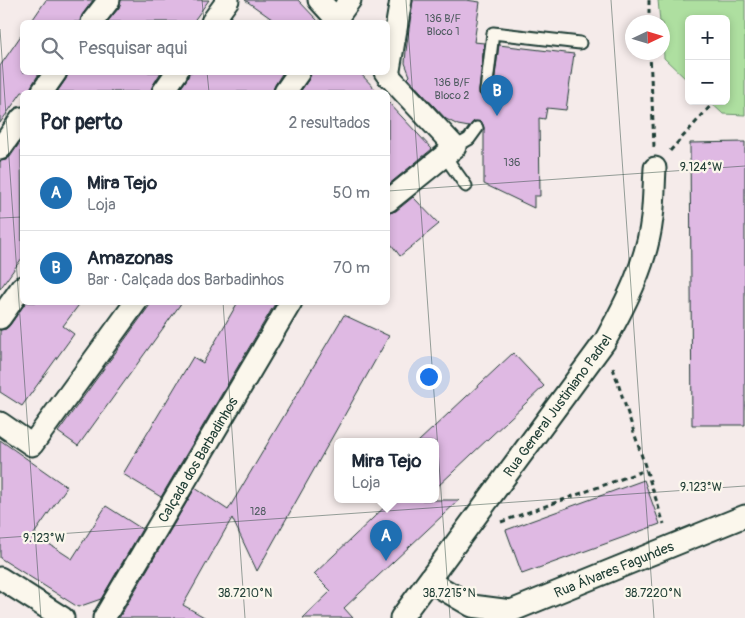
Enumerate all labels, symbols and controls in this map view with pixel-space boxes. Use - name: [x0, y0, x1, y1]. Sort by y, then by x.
- house number: 136 B/F Bloco 1: [425, 12, 461, 38]
- north arrow: [625, 15, 670, 60]
- map controls: [685, 15, 730, 105]
- button: +: [685, 15, 730, 60]
- search box: [20, 20, 390, 75]
- icon: search: [38, 34, 66, 62]
- text: Pesquisar aqui: [78, 36, 187, 60]
- button: −: [685, 60, 730, 105]
- pin: B: [481, 75, 513, 116]
- house number: 136 B/F Bloco 2: [434, 76, 470, 102]
- text: Por perto: [40, 109, 122, 136]
- text: 2 resultados: [288, 113, 370, 133]
- house number: 136: [504, 156, 520, 169]
- text: 9.124°W: [680, 160, 722, 175]
- text: Mira Tejo: [87, 171, 157, 195]
- text: A: [51, 183, 61, 203]
- text: 50 m: [333, 183, 370, 203]
- text: Loja: [87, 195, 116, 215]
- text: Amazonas: [87, 246, 173, 270]
- text: B: [51, 258, 61, 278]
- text: 70 m: [333, 258, 370, 278]
- text: Bar · Calçada dos Barbadinhos: [87, 270, 284, 290]
- street label: Rua General Justiniano Padrel: [500, 332, 615, 480]
- your location: [416, 364, 442, 390]
- street label: Calçada dos Barbadinhos: [154, 393, 242, 525]
- popup: [334, 438, 439, 503]
- text: Mira Tejo: [351, 449, 422, 473]
- text: Loja: [351, 473, 380, 493]
- text: 9.123°W: [680, 480, 722, 495]
- house number: 128: [250, 505, 266, 518]
- pin: A: [370, 520, 402, 561]
- text: 9.123°W: [23, 531, 65, 546]
- street label: Rua Álvares Fagundes: [551, 537, 677, 601]
- text: 38.7210°N: [218, 586, 272, 601]
- text: 38.7215°N: [423, 586, 476, 601]
- text: 38.7220°N: [625, 586, 681, 601]

